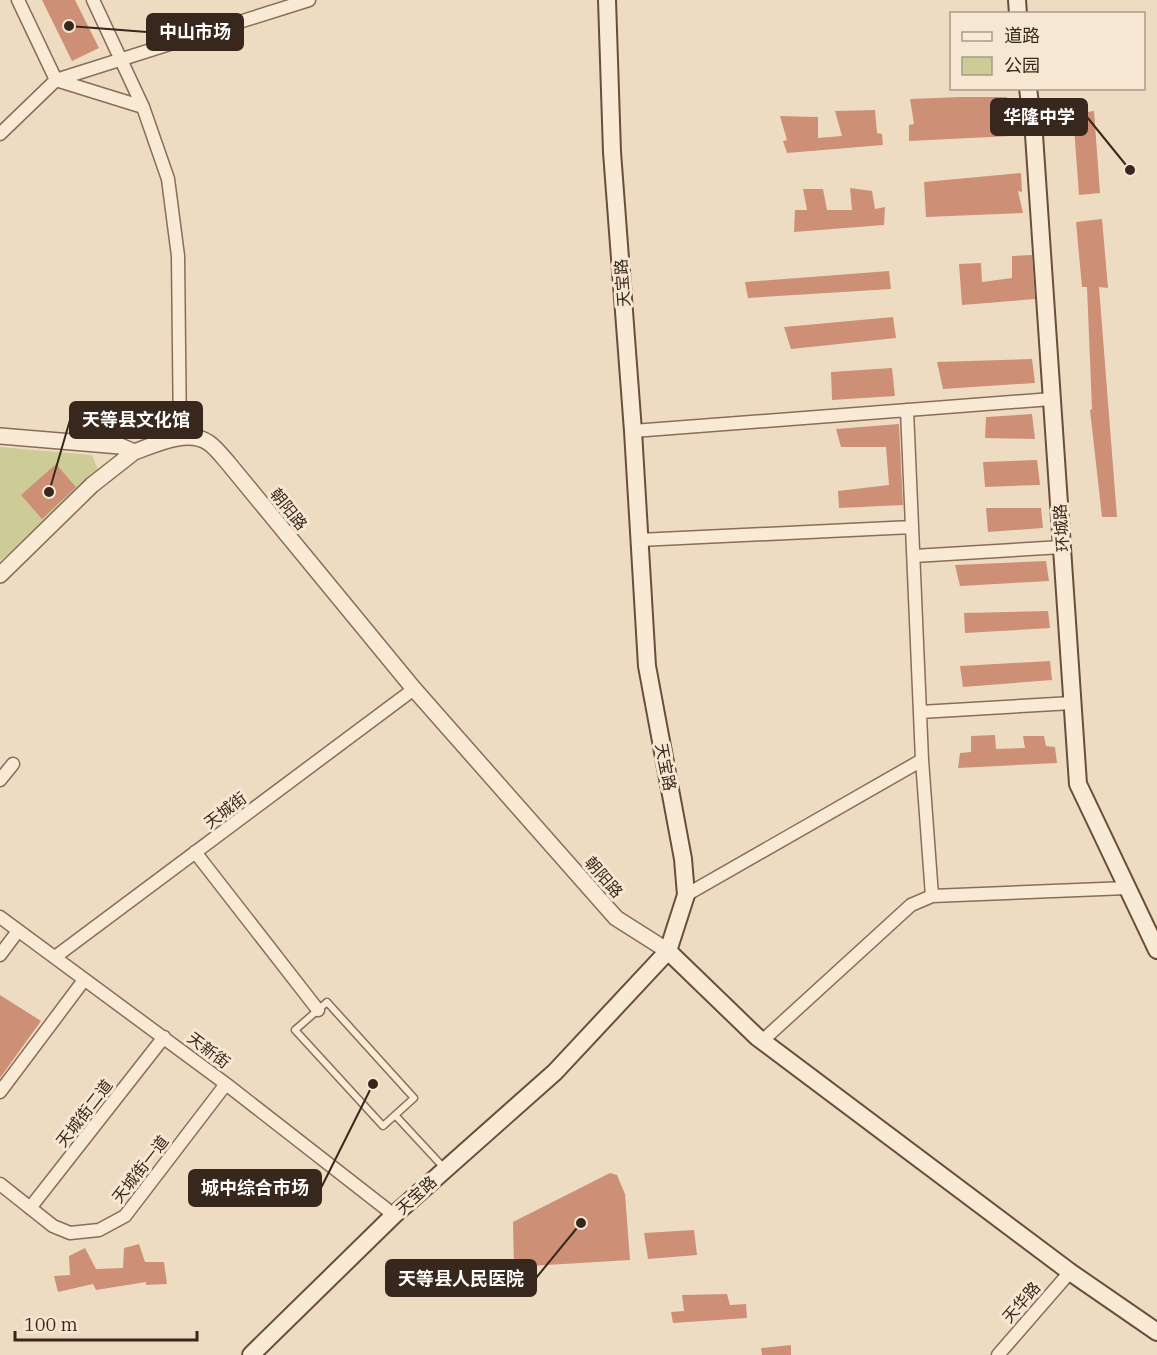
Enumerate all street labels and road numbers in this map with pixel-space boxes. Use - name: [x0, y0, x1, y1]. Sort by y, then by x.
- street label: 天宝路: [610, 258, 634, 308]
- street label: 朝阳路: [266, 484, 312, 534]
- street label: 环城路: [1049, 503, 1073, 553]
- street label: 天宝路: [652, 742, 680, 792]
- street label: 天城街: [200, 788, 250, 832]
- street label: 朝阳路: [581, 852, 627, 902]
- street label: 天新街: [184, 1028, 234, 1072]
- street label: 天城街二道: [51, 1075, 117, 1151]
- street label: 天城街一道: [107, 1131, 173, 1207]
- street label: 天宝路: [391, 1172, 441, 1218]
- street label: 天华路: [998, 1277, 1044, 1327]

